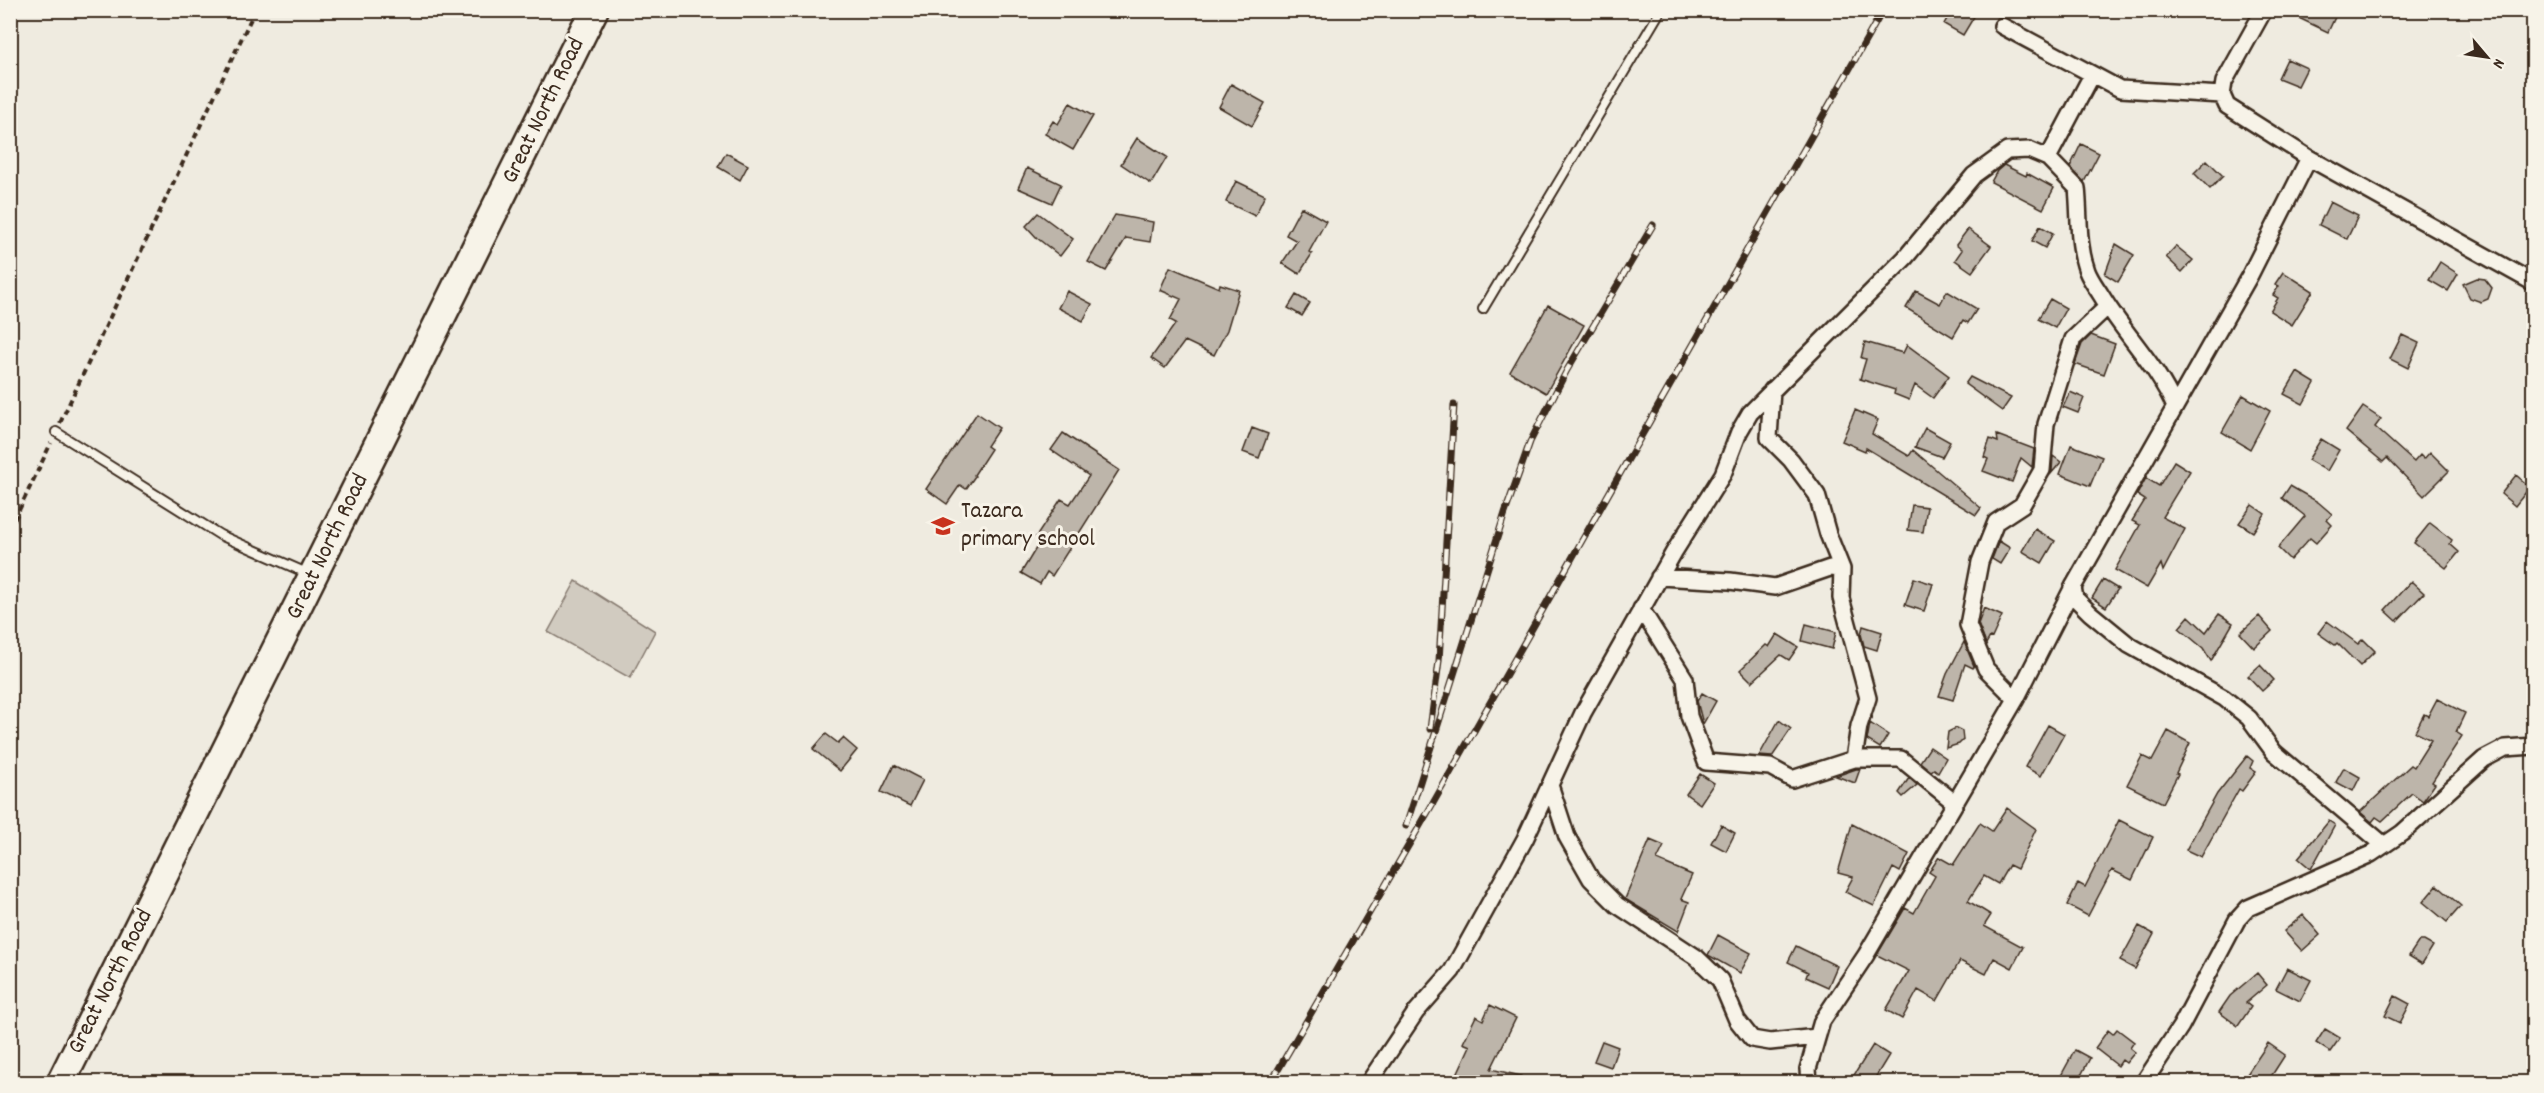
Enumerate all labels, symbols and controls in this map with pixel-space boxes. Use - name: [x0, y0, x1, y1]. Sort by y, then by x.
- north arrow: [2457, 27, 2517, 87]
- street label: Great North Road: [494, 32, 594, 190]
- text: N: [2486, 54, 2510, 72]
- street label: Great North Road: [278, 468, 378, 626]
- place label: Tazara primary school: [961, 495, 1095, 557]
- school or university icon: Tazara primary school: [930, 513, 956, 539]
- street label: Great North Road: [60, 904, 162, 1060]

